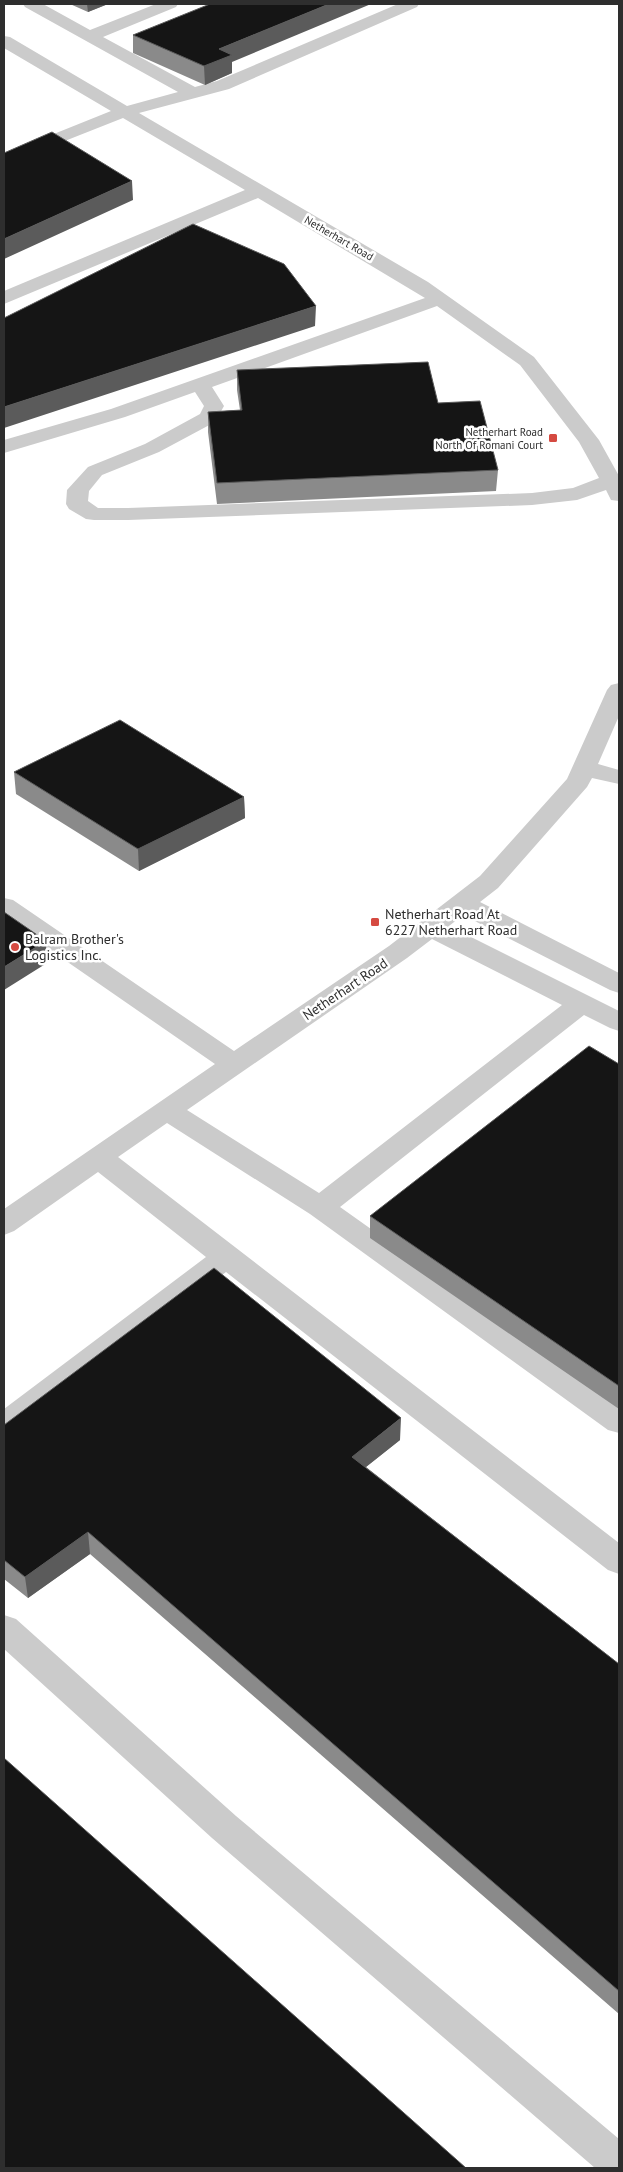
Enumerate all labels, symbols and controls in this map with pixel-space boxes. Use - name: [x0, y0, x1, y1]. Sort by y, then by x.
- street label: Netherhart Road: [302, 213, 376, 263]
- place label: Netherhart Road North Of Romani Court: [435, 425, 543, 452]
- marker: Netherhart Road North Of Romani Court: [547, 432, 559, 444]
- place label: Netherhart Road At 6227 Netherhart Road: [385, 905, 517, 939]
- marker: Netherhart Road At 6227 Netherhart Road: [369, 916, 381, 928]
- place label: Balram Brother's Logistics Inc.: [25, 930, 124, 964]
- marker: Balram Brother's Logistics Inc.: [9, 941, 21, 953]
- street label: Netherhart Road: [299, 954, 391, 1024]

